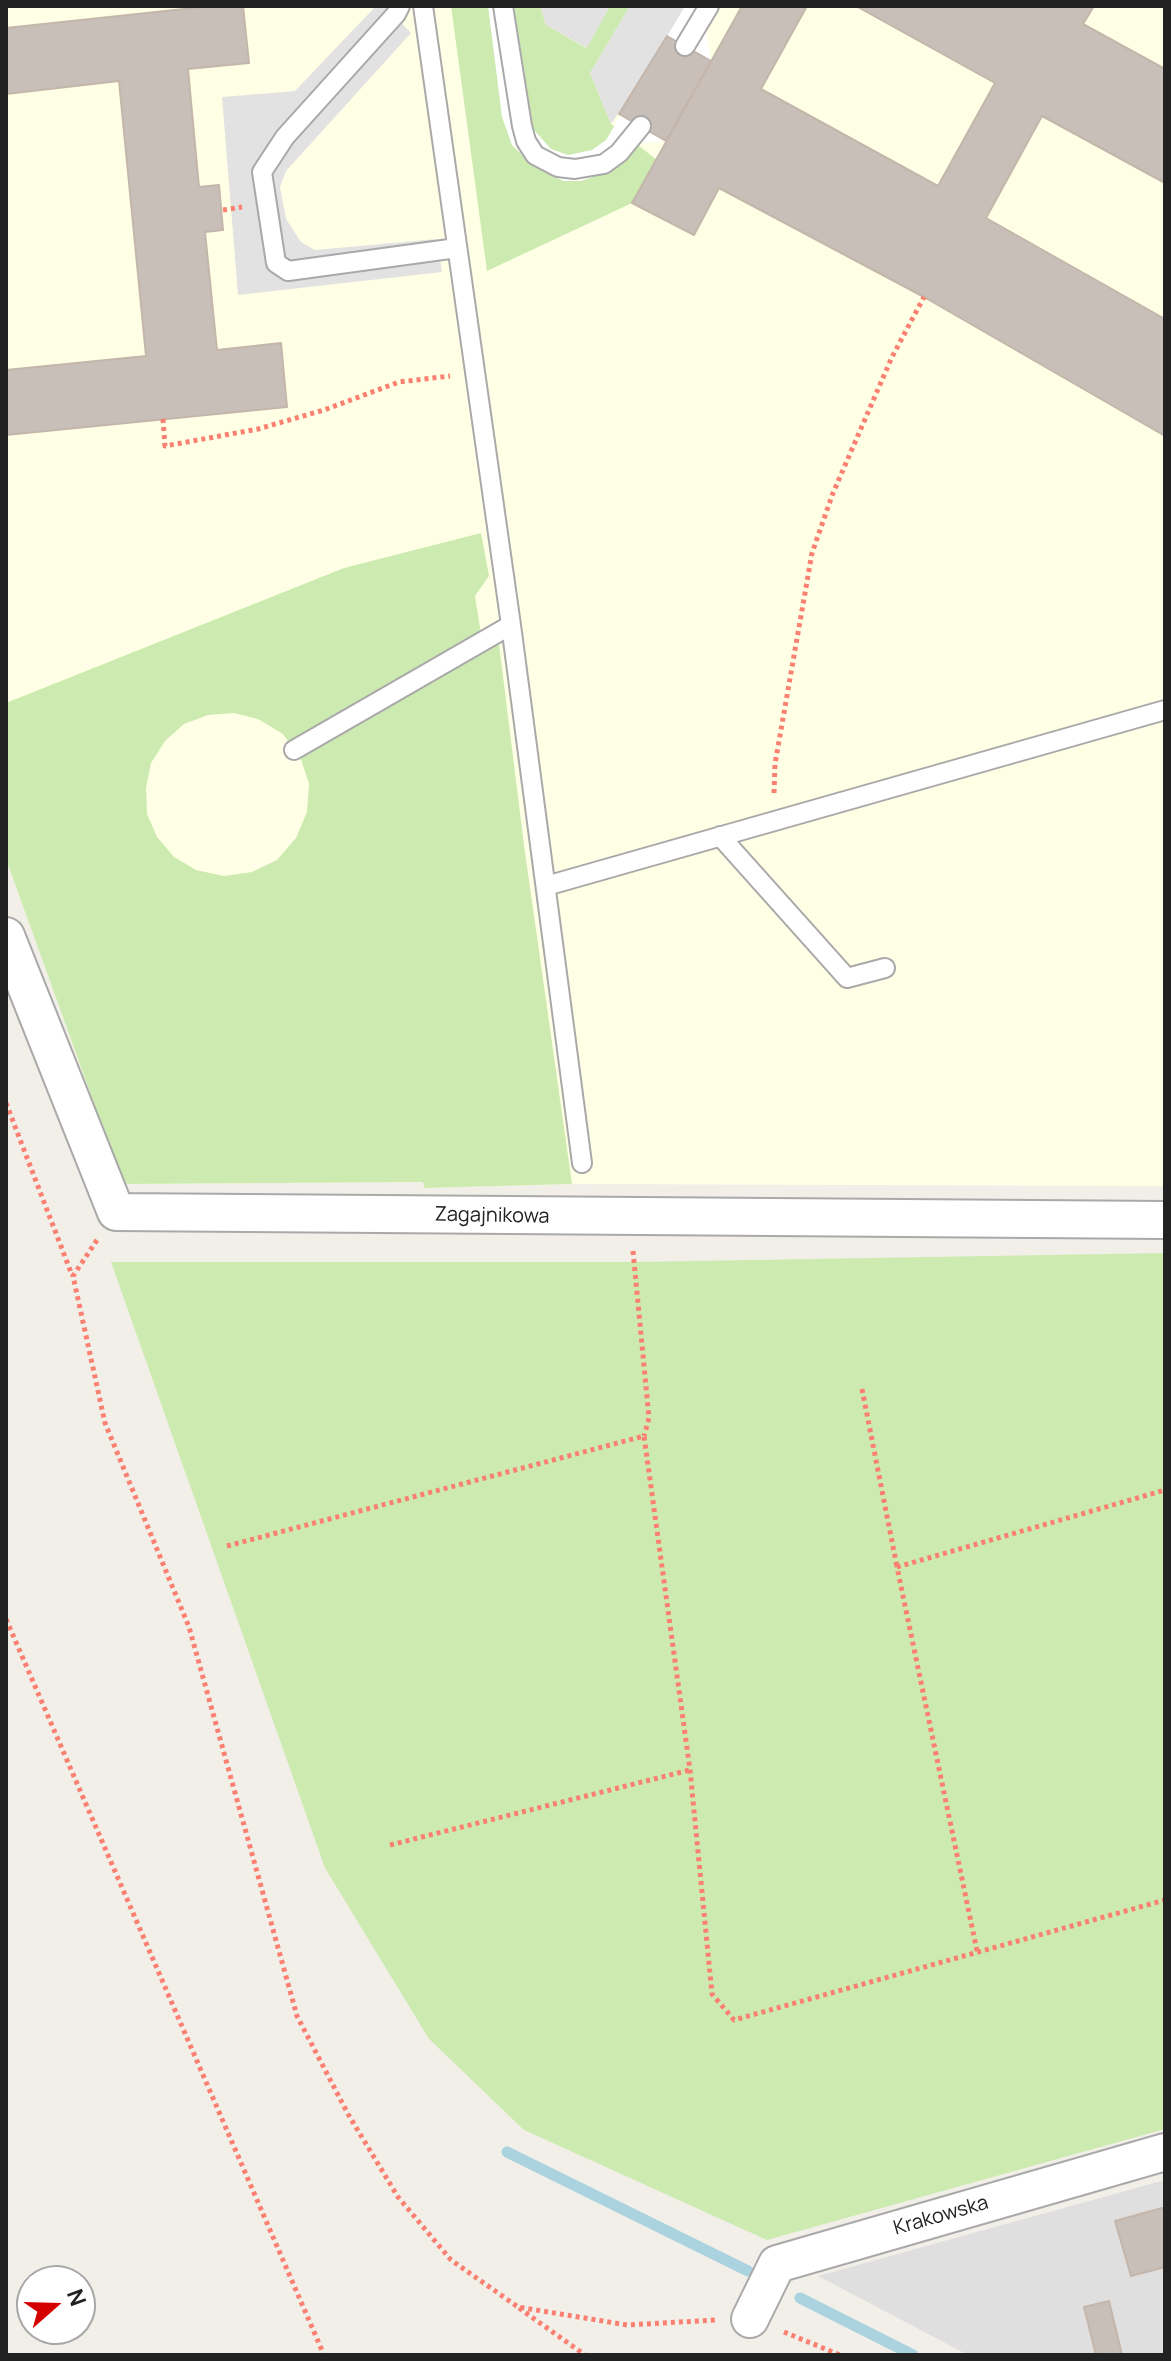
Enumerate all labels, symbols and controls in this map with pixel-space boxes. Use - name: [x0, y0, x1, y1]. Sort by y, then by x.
- street label: Zagajnikowa: [434, 1203, 550, 1229]
- street label: Krakowska: [891, 2191, 991, 2241]
- north arrow: [16, 2265, 96, 2345]
- text: N: [60, 2285, 93, 2310]

